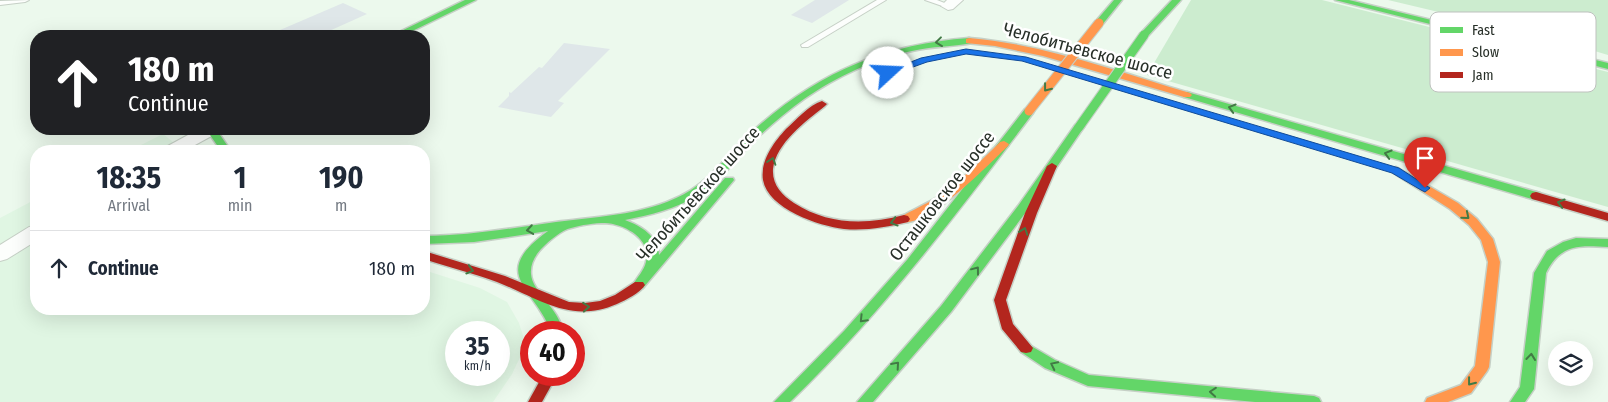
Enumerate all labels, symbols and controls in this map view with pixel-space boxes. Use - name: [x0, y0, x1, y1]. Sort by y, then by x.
- legend: [1430, 12, 1596, 92]
- street label: Челобитьевское шоссе: [1001, 18, 1175, 84]
- text: Fast: [1472, 22, 1495, 39]
- one-way arrow: [934, 36, 942, 47]
- text: Slow: [1472, 44, 1499, 61]
- position arrow: [861, 46, 913, 98]
- text: 180 m: [128, 48, 214, 90]
- icon: ahead: [45, 50, 110, 115]
- text: Jam: [1472, 67, 1493, 84]
- one-way arrow: [1045, 82, 1053, 91]
- text: Continue: [128, 90, 209, 117]
- one-way arrow: [1229, 104, 1237, 114]
- street label: Челобитьевское шоссе: [631, 122, 765, 266]
- street label: Осташковское шоссе: [884, 127, 1000, 265]
- pin: [1404, 137, 1446, 188]
- icon: arrive: [1411, 144, 1439, 172]
- one-way arrow: [1385, 149, 1393, 159]
- one-way arrow: [767, 157, 777, 166]
- text: 18:35: [96, 160, 161, 196]
- text: 1: [234, 160, 246, 196]
- text: 190: [319, 160, 364, 196]
- text: Arrival: [108, 196, 150, 215]
- text: min: [228, 196, 253, 215]
- text: m: [335, 196, 347, 215]
- one-way arrow: [1558, 199, 1566, 209]
- one-way arrow: [1460, 210, 1469, 218]
- one-way arrow: [890, 216, 898, 226]
- one-way arrow: [525, 224, 533, 235]
- one-way arrow: [1018, 227, 1028, 235]
- icon: ahead: [45, 254, 73, 282]
- text: Continue: [88, 257, 159, 280]
- text: 180 m: [369, 257, 415, 280]
- one-way arrow: [466, 264, 474, 274]
- one-way arrow: [970, 267, 978, 276]
- one-way arrow: [583, 302, 591, 313]
- one-way arrow: [860, 314, 869, 323]
- speed limit sign: 40: [520, 321, 585, 386]
- text: 35: [465, 332, 490, 362]
- map controls: [1548, 341, 1593, 386]
- button: layers: [1548, 341, 1593, 386]
- one-way arrow: [1525, 352, 1536, 360]
- text: km/h: [464, 359, 491, 373]
- one-way arrow: [1050, 361, 1059, 372]
- one-way arrow: [890, 362, 899, 371]
- one-way arrow: [1468, 376, 1477, 386]
- one-way arrow: [1209, 387, 1217, 398]

